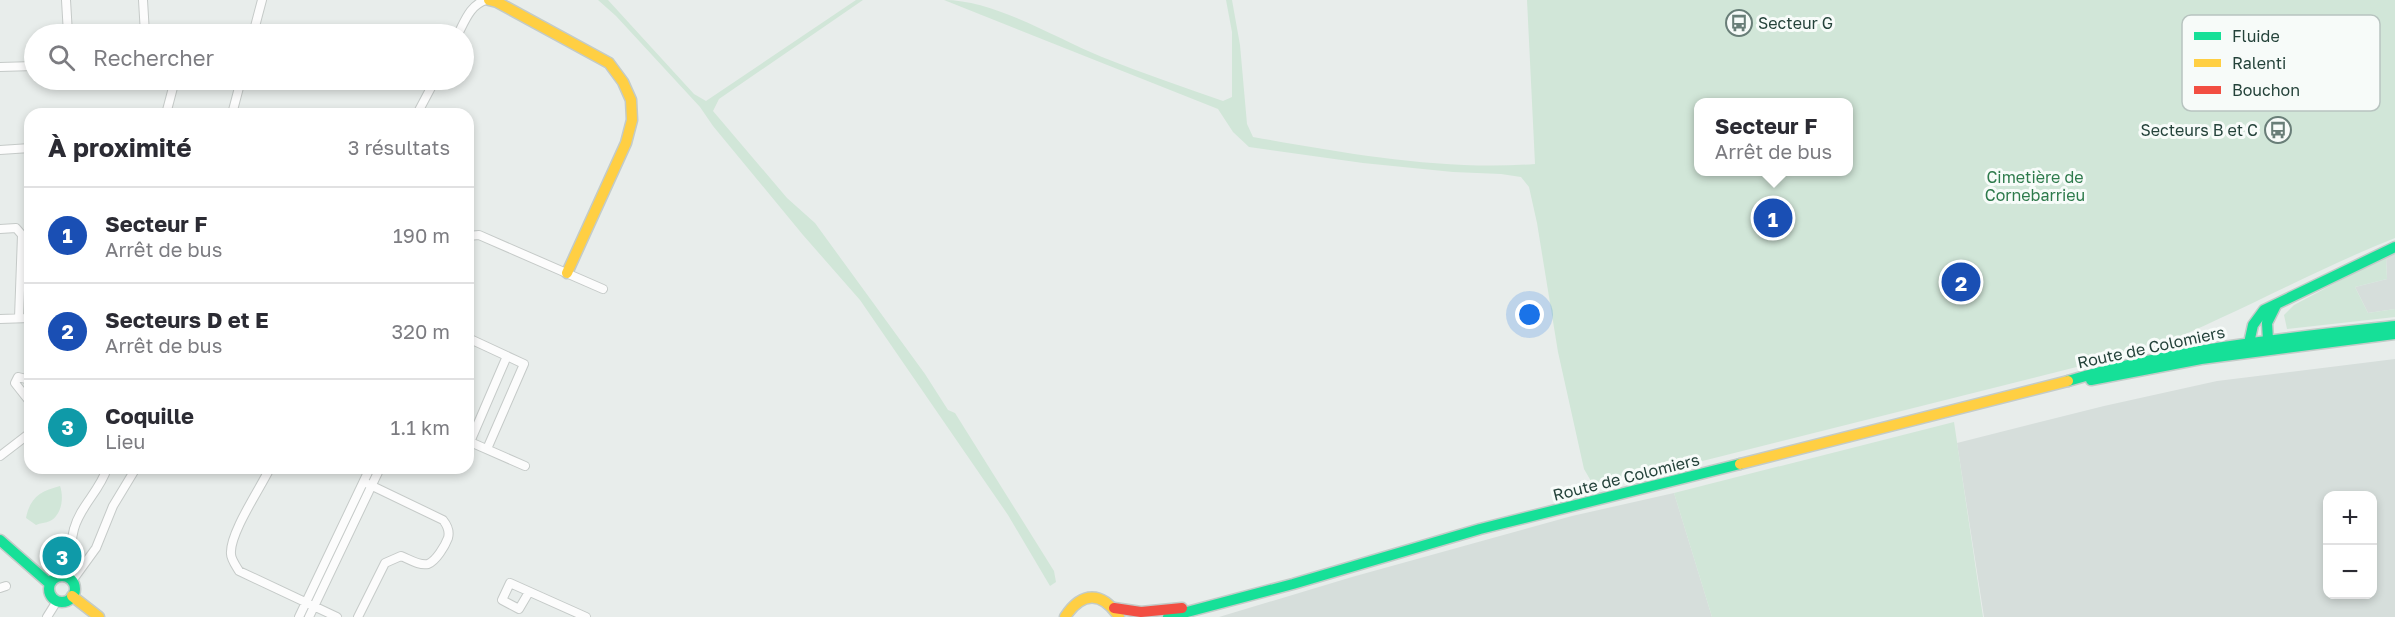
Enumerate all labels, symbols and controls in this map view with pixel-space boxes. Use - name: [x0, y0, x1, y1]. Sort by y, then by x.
- bus stop icon: Secteur G: [1724, 8, 1754, 38]
- place label: Secteur G: [1758, 13, 1833, 33]
- legend: [2182, 15, 2380, 111]
- search box: [24, 24, 474, 90]
- text: Fluide: [2232, 26, 2280, 46]
- icon: search: [45, 41, 78, 74]
- text: Rechercher: [93, 44, 214, 71]
- text: Ralenti: [2232, 53, 2286, 73]
- text: Bouchon: [2232, 80, 2300, 100]
- popup: [1694, 98, 1853, 176]
- text: Secteur F: [1715, 112, 1817, 139]
- bus stop icon: Secteurs B et C: [2263, 115, 2293, 145]
- place label: Secteurs B et C: [2140, 120, 2258, 140]
- text: À proximité: [48, 132, 192, 163]
- text: 3 résultats: [348, 135, 450, 159]
- text: Arrêt de bus: [1715, 139, 1832, 163]
- park label: Cimetière de Cornebarrieu: [1985, 167, 2085, 205]
- pin: 1: [1754, 196, 1792, 240]
- text: Secteur F: [105, 210, 207, 237]
- text: 1: [62, 223, 73, 247]
- text: 190 m: [393, 223, 450, 247]
- text: Arrêt de bus: [105, 237, 222, 261]
- pin: 2: [1942, 260, 1980, 304]
- your location: [1515, 300, 1544, 329]
- text: Secteurs D et E: [105, 306, 269, 333]
- text: 2: [61, 319, 74, 343]
- text: 320 m: [392, 319, 450, 343]
- street label: Route de Colomiers: [2075, 322, 2227, 372]
- text: Arrêt de bus: [105, 333, 222, 357]
- text: Coquille: [105, 402, 194, 429]
- text: 3: [61, 415, 74, 439]
- text: 1.1 km: [391, 415, 450, 439]
- text: Lieu: [105, 429, 145, 453]
- street label: Route de Colomiers: [1551, 449, 1701, 505]
- map controls: [2323, 491, 2377, 599]
- button: +: [2323, 491, 2377, 545]
- pin: 3: [42, 534, 82, 578]
- button: −: [2323, 545, 2377, 599]

